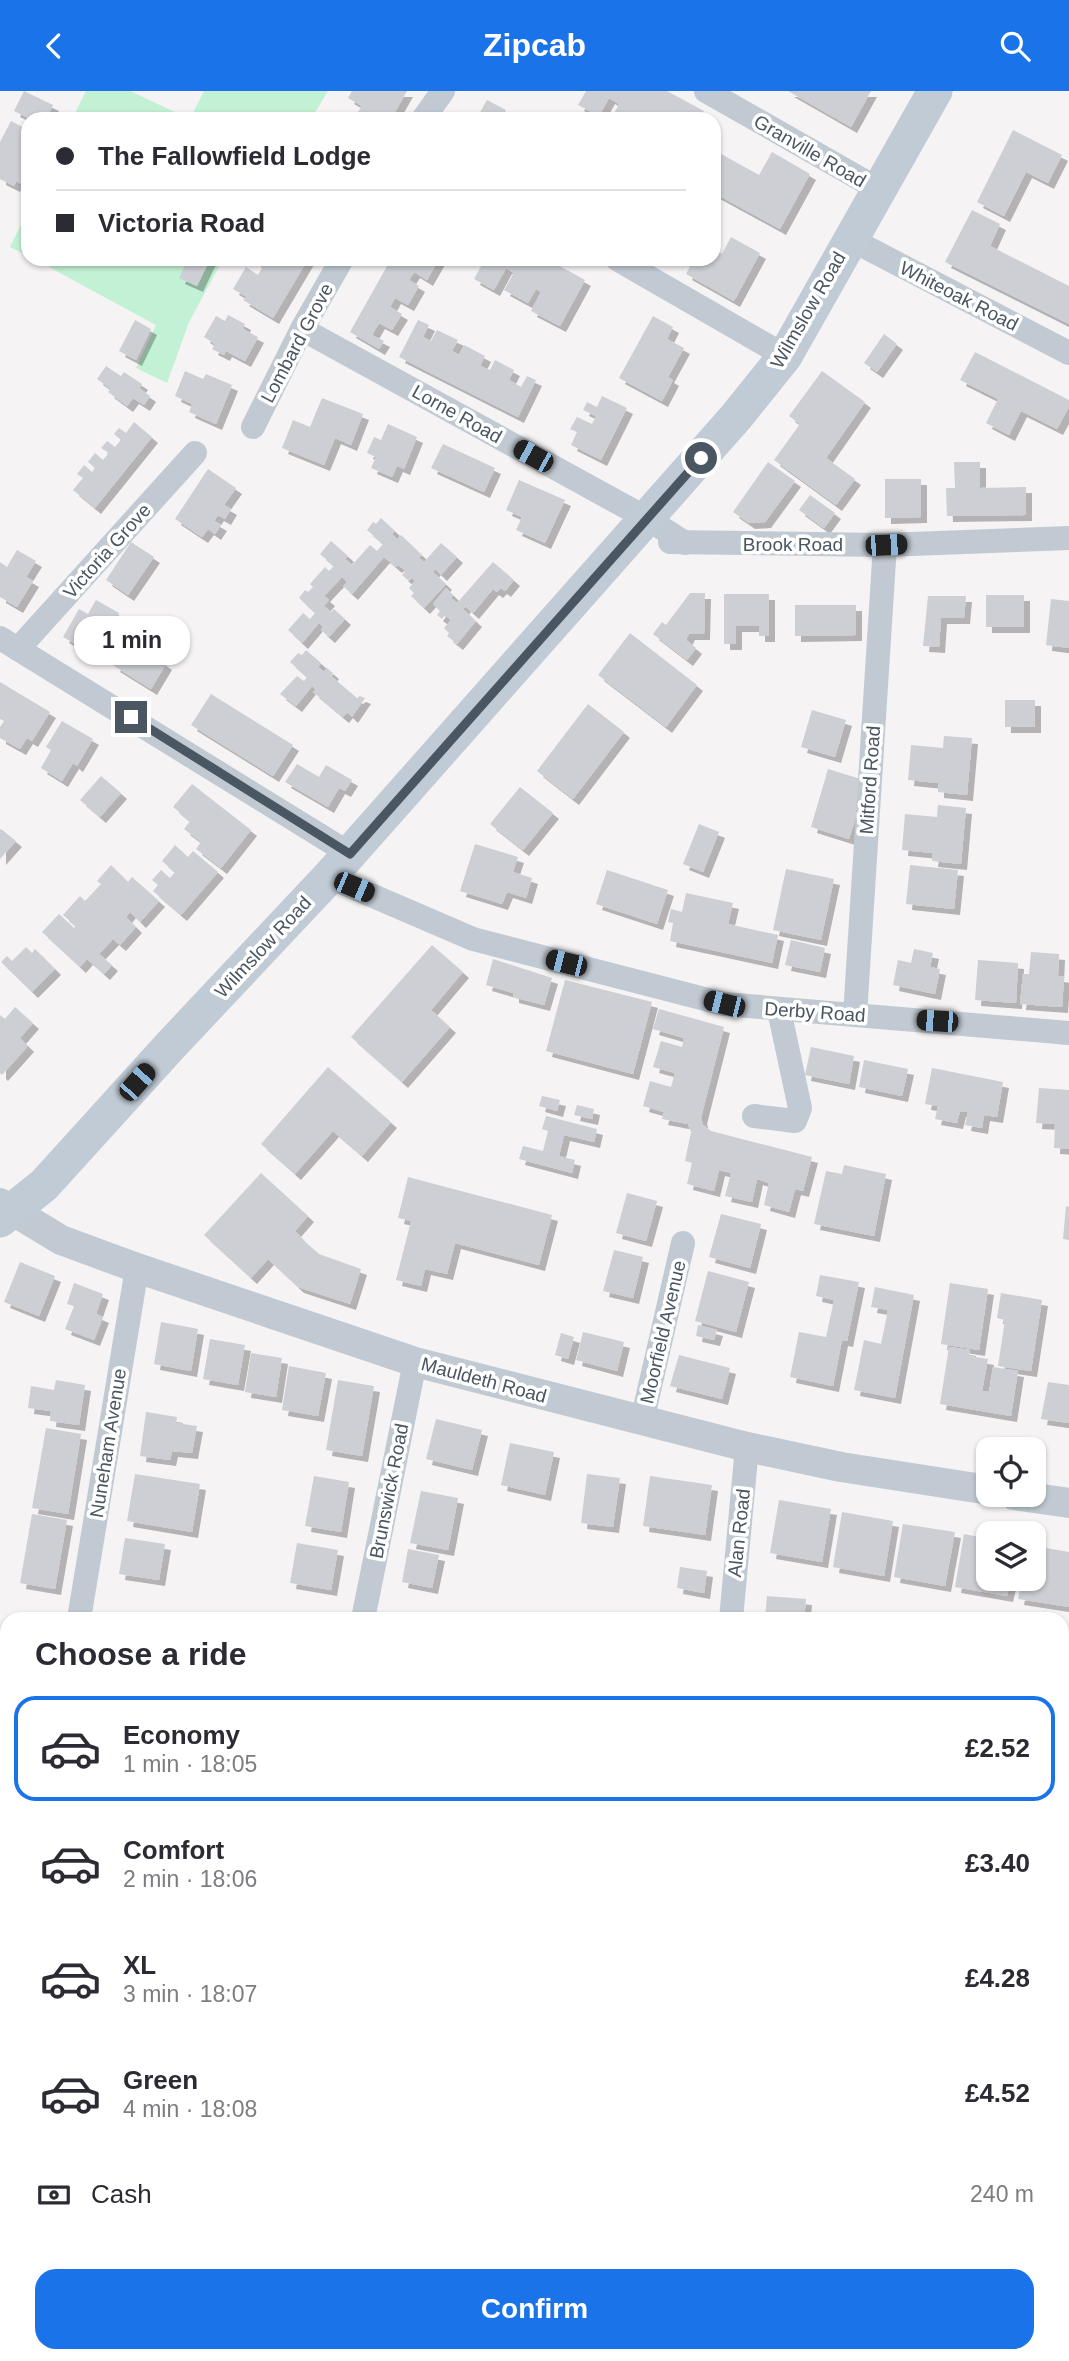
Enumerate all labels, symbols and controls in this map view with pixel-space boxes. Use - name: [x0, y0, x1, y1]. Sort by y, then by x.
- icon: back: [35, 27, 73, 65]
- text: Zipcab: [483, 27, 586, 63]
- icon: search: [996, 27, 1034, 65]
- street label: Granville Road: [750, 110, 870, 192]
- text: The Fallowfield Lodge: [98, 141, 371, 171]
- text: Victoria Road: [98, 208, 265, 238]
- street label: Wilmslow Road: [766, 248, 850, 372]
- street label: Whiteoak Road: [896, 257, 1022, 335]
- street label: Lombard Grove: [257, 280, 337, 406]
- street label: Lorne Road: [408, 381, 506, 447]
- car: [510, 437, 557, 475]
- route start: [685, 442, 717, 474]
- street label: Victoria Grove: [59, 499, 155, 603]
- street label: Brook Road: [743, 534, 843, 555]
- car: [865, 534, 908, 556]
- callout: 1 min: [73, 615, 189, 665]
- text: 1 min: [102, 627, 162, 653]
- route end: [115, 701, 147, 733]
- street label: Mitford Road: [856, 725, 884, 835]
- car: [331, 869, 378, 905]
- street label: Wilmslow Road: [211, 892, 315, 1002]
- car: [544, 948, 589, 978]
- car: [702, 989, 747, 1019]
- street label: Derby Road: [764, 998, 866, 1026]
- car: [916, 1009, 959, 1033]
- car: [116, 1059, 159, 1105]
- street label: Moorfield Avenue: [636, 1258, 690, 1406]
- street label: Mauldeth Road: [419, 1353, 549, 1407]
- street label: Nuneham Avenue: [86, 1367, 130, 1519]
- street label: Brunswick Road: [366, 1422, 412, 1560]
- map controls: [976, 1437, 1046, 1591]
- button: locate: [976, 1437, 1046, 1507]
- street label: Alan Road: [724, 1488, 754, 1578]
- button: layers: [976, 1521, 1046, 1591]
- text: Choose a ride: [35, 1636, 247, 1672]
- icon: car: [39, 1717, 102, 1780]
- text: Economy: [123, 1720, 240, 1750]
- text: £2.52: [965, 1733, 1030, 1763]
- text: 1 min · 18:05: [123, 1751, 257, 1777]
- icon: car: [39, 1832, 102, 1895]
- text: Comfort: [123, 1835, 224, 1865]
- text: £3.40: [965, 1848, 1030, 1878]
- text: 2 min · 18:06: [123, 1866, 257, 1892]
- icon: car: [39, 1947, 102, 2010]
- text: XL: [123, 1950, 156, 1980]
- text: £4.28: [965, 1963, 1030, 1993]
- text: 3 min · 18:07: [123, 1981, 257, 2007]
- icon: car: [39, 2062, 102, 2125]
- text: Green: [123, 2065, 198, 2095]
- text: £4.52: [965, 2078, 1030, 2108]
- text: 4 min · 18:08: [123, 2096, 257, 2122]
- icon: cash: [35, 2176, 73, 2214]
- text: Cash: [91, 2179, 152, 2209]
- text: 240 m: [970, 2181, 1034, 2207]
- button: Confirm: [35, 2269, 1034, 2349]

